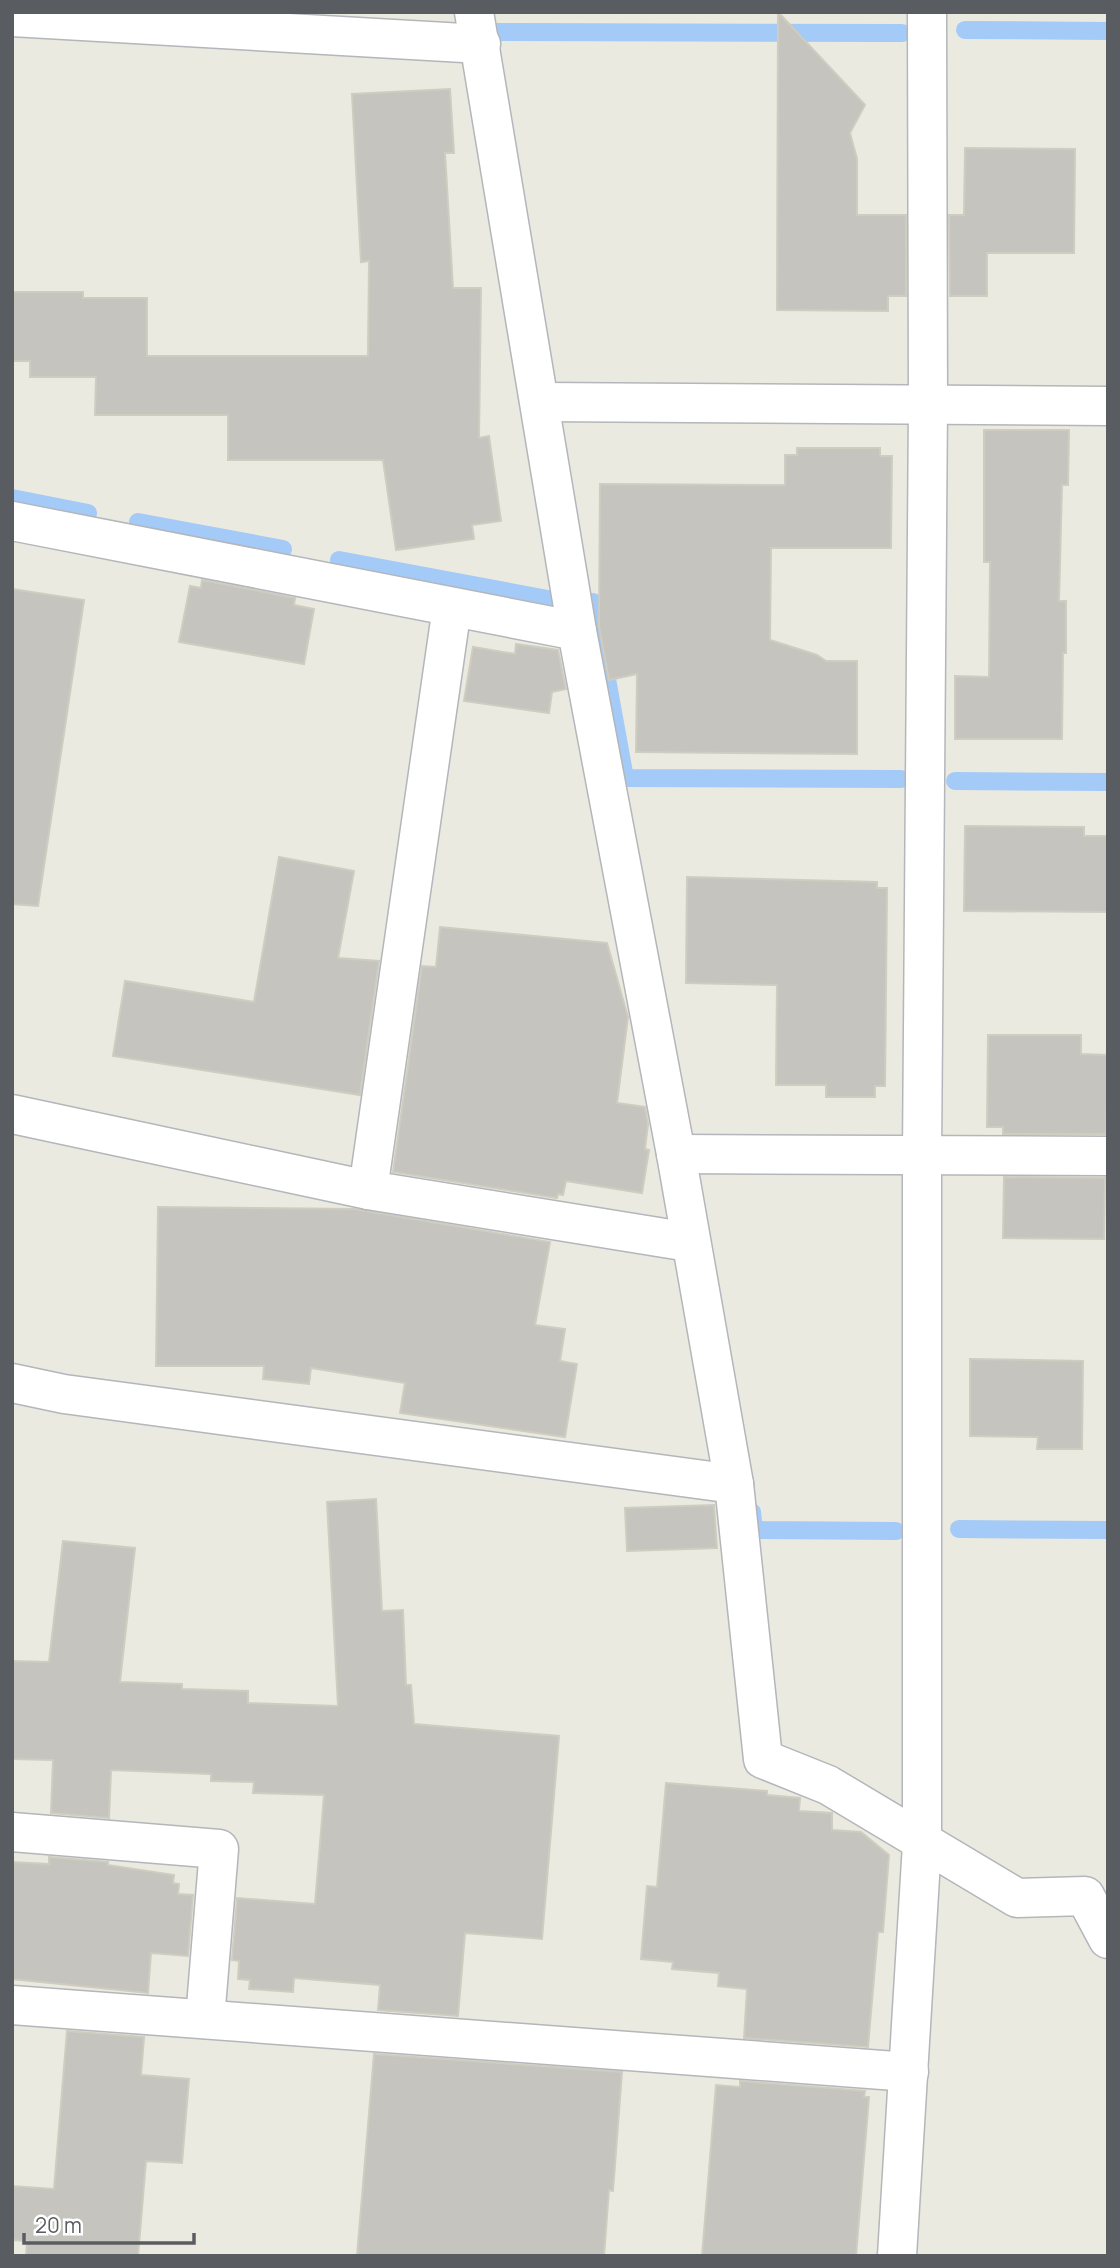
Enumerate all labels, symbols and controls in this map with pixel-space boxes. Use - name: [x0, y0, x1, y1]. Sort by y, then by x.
- scale bar: [24, 2202, 194, 2246]
- text: 20 m: [35, 2211, 82, 2239]

